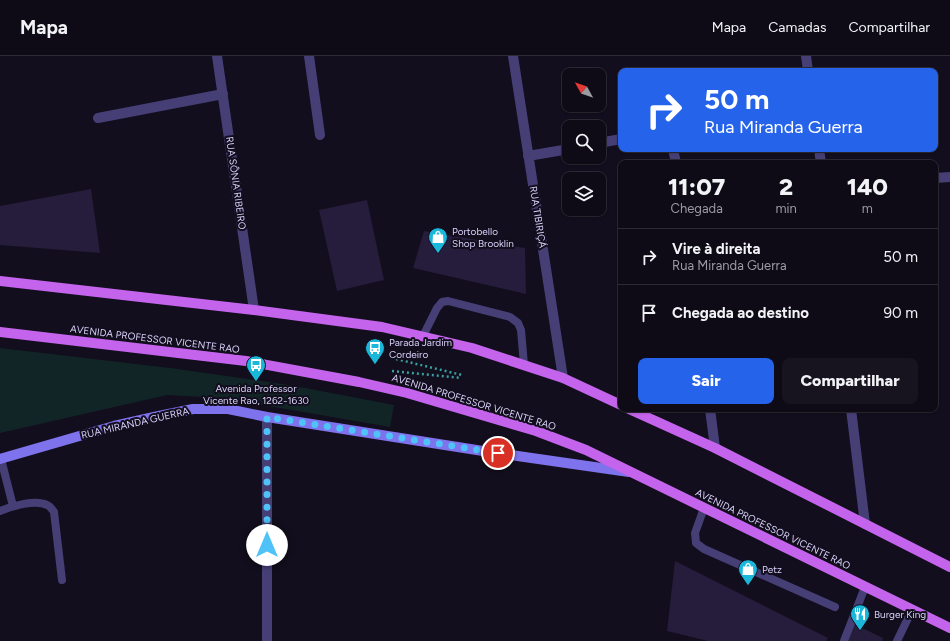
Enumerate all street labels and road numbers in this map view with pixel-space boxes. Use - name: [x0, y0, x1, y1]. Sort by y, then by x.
- street label: RUA SÔNIA RIBEIRO: [223, 136, 249, 231]
- street label: RUA TIBIRIÇÁ: [527, 185, 549, 249]
- street label: AVENIDA PROFESSOR VICENTE RAO: [69, 322, 241, 356]
- street label: AVENIDA PROFESSOR VICENTE RAO: [390, 371, 558, 433]
- street label: RUA MIRANDA GUERRA: [80, 404, 191, 442]
- street label: AVENIDA PROFESSOR VICENTE RAO: [693, 486, 853, 572]

